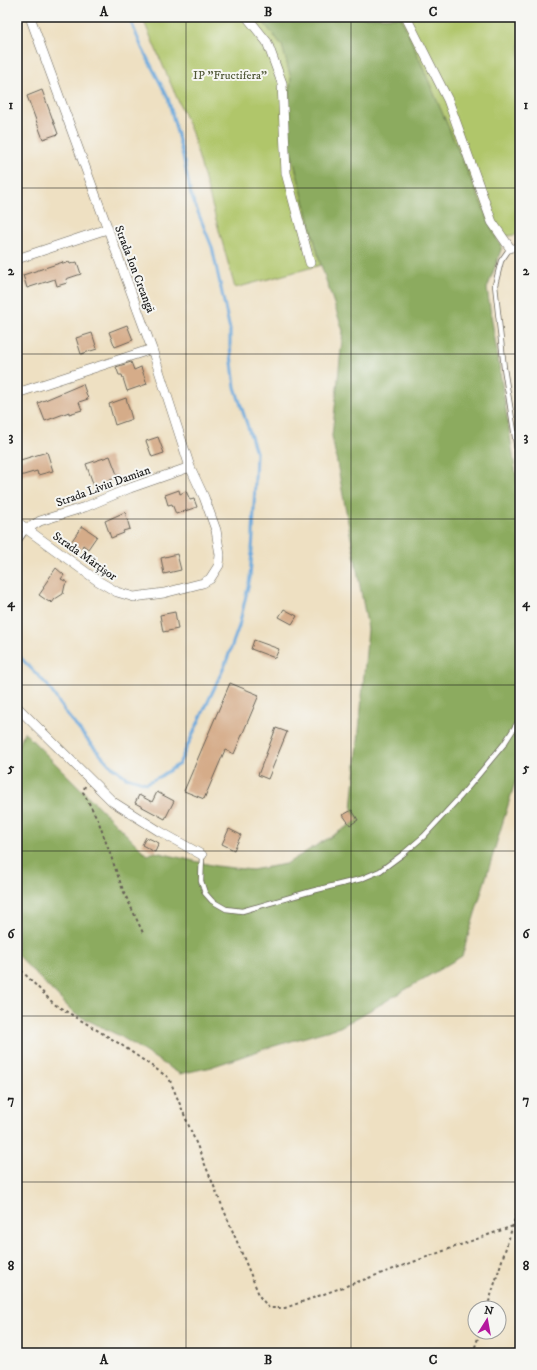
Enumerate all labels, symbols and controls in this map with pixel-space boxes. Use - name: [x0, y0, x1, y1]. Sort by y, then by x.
- text: A: [99, 4, 109, 20]
- text: B: [264, 4, 272, 20]
- text: C: [429, 4, 438, 20]
- park label: IP "Fructifera": [193, 68, 267, 83]
- text: 1: [9, 97, 14, 113]
- text: 1: [524, 97, 529, 113]
- street label: Strada Ion Creangă: [111, 223, 158, 316]
- text: 2: [8, 263, 15, 279]
- text: 2: [523, 263, 530, 279]
- text: 3: [9, 429, 14, 445]
- text: 3: [524, 429, 529, 445]
- street label: Strada Liviu Damian: [54, 462, 153, 511]
- street label: Strada Mărțișor: [50, 529, 120, 584]
- text: 4: [6, 595, 15, 612]
- text: 4: [521, 595, 530, 612]
- text: 5: [7, 760, 15, 776]
- text: 5: [522, 760, 530, 776]
- text: 6: [8, 926, 16, 942]
- text: 6: [523, 926, 531, 942]
- text: 7: [8, 1092, 15, 1108]
- text: 7: [523, 1092, 530, 1108]
- text: 8: [8, 1258, 15, 1274]
- text: 8: [523, 1258, 530, 1274]
- north arrow: [467, 1300, 507, 1340]
- text: N: [483, 1303, 494, 1319]
- text: A: [99, 1352, 109, 1368]
- text: B: [264, 1352, 272, 1368]
- text: C: [429, 1352, 438, 1368]

